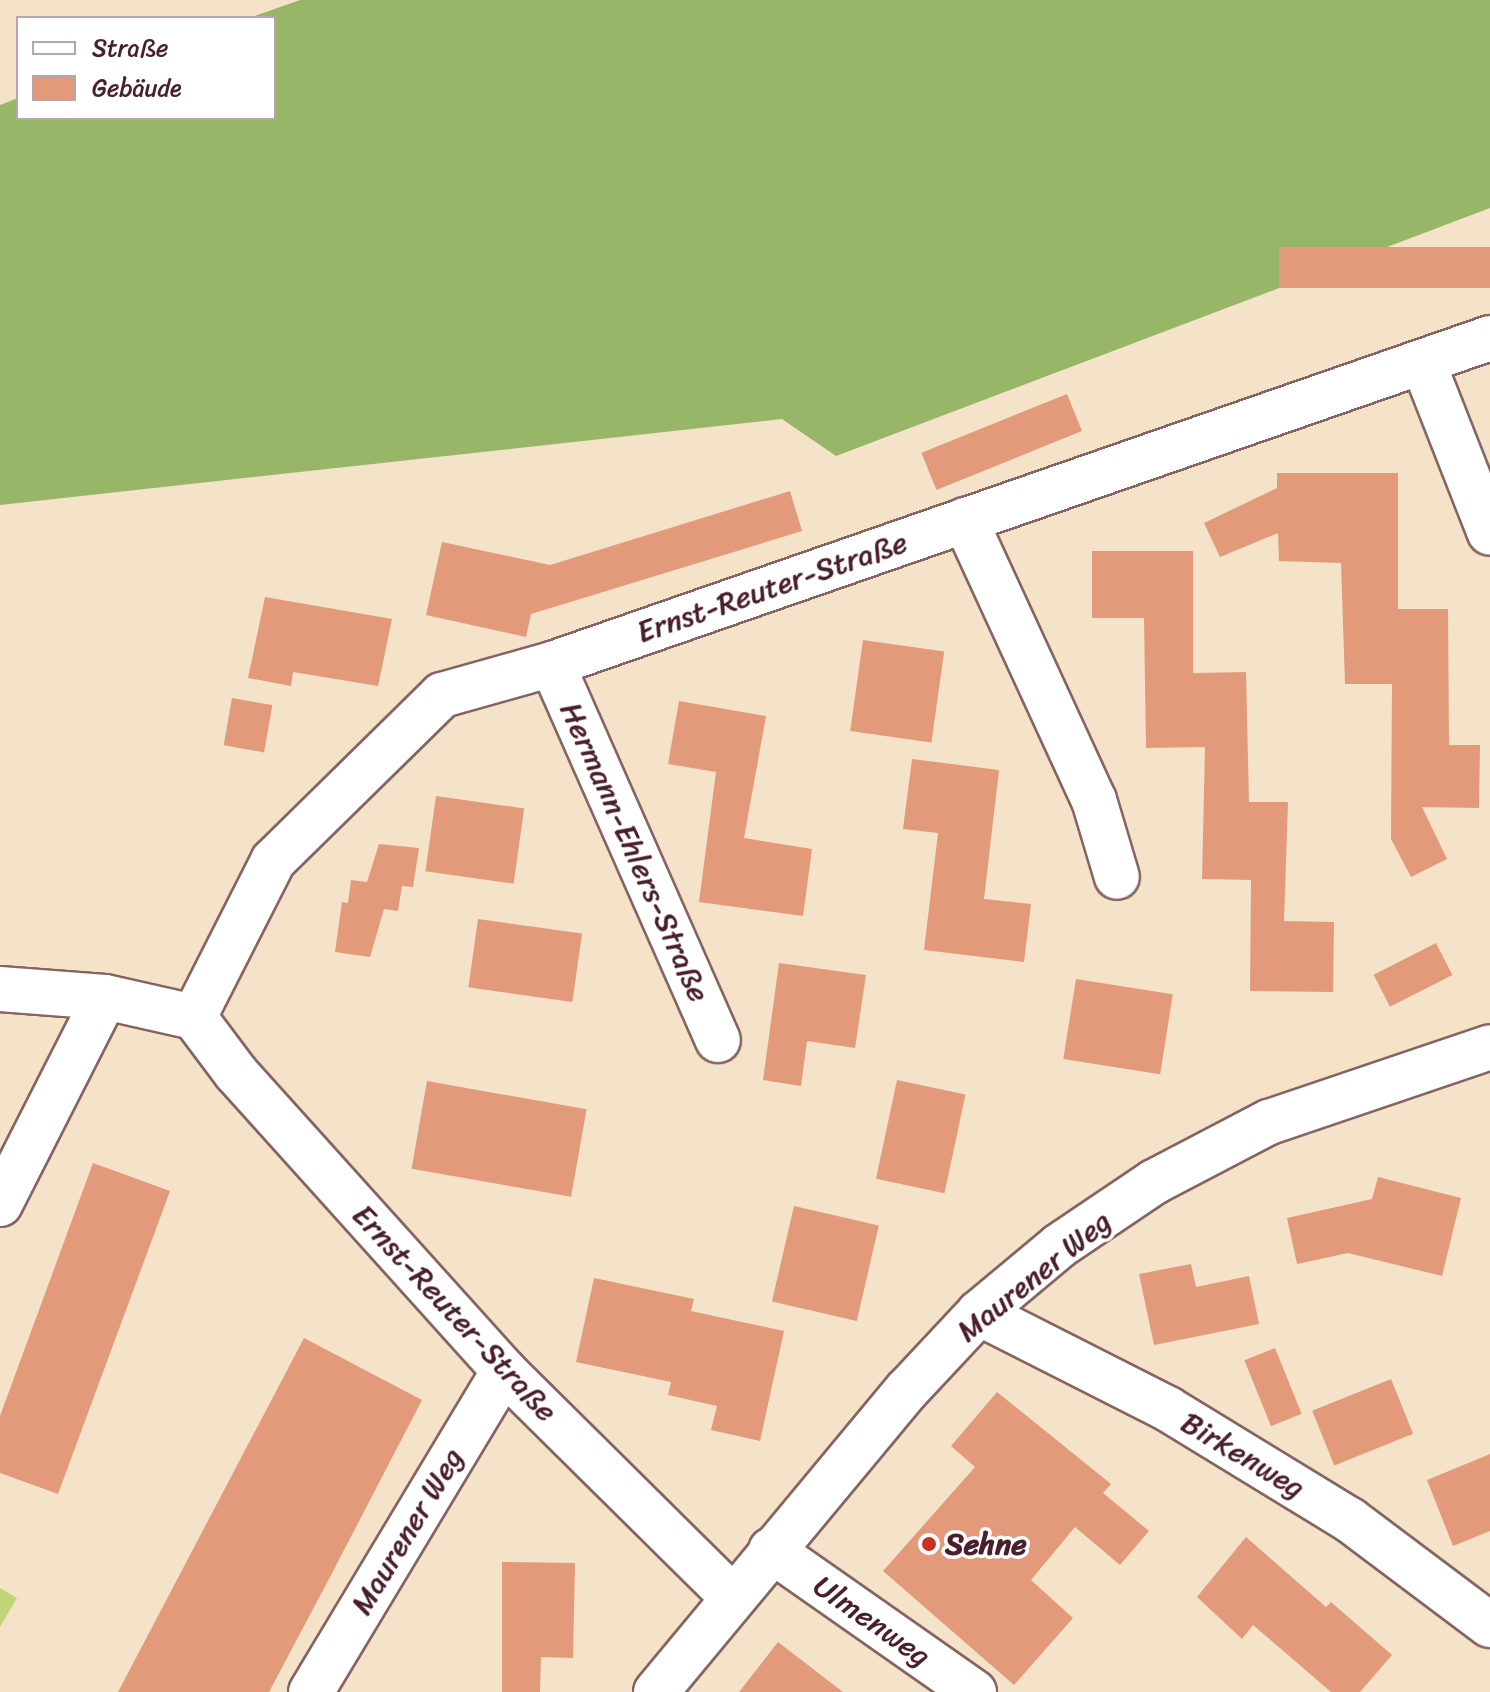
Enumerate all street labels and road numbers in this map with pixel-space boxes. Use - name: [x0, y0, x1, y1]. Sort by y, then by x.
- street label: Ernst-Reuter-Straße: [632, 524, 912, 650]
- street label: Hermann-Ehlers-Straße: [553, 697, 717, 1007]
- street label: Ernst-Reuter-Straße: [345, 1197, 565, 1429]
- street label: Maurener Weg: [950, 1203, 1118, 1349]
- street label: Birkenweg: [1175, 1404, 1311, 1506]
- street label: Maurener Weg: [343, 1441, 471, 1621]
- street label: Ulmenweg: [807, 1568, 937, 1674]

